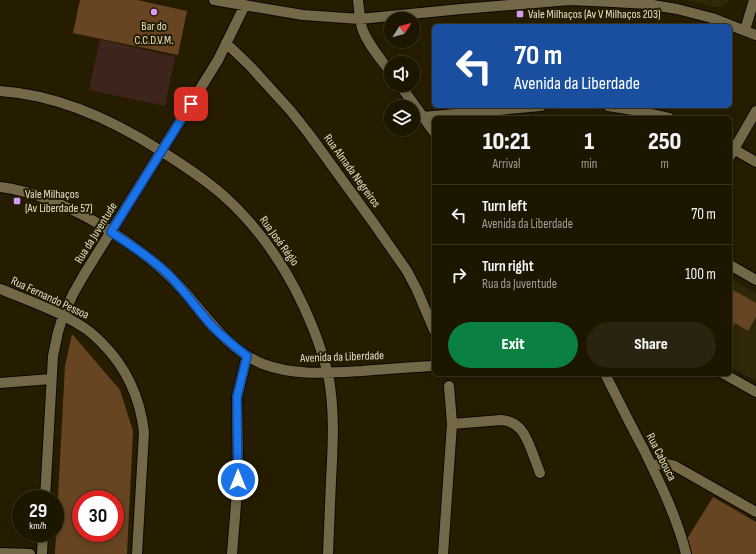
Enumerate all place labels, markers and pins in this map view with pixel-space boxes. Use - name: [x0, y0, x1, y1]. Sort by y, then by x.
- marker: Bar do C.C.D.V.M.: [149, 7, 159, 17]
- place label: Vale Milhaços (Av V Milhaços 203): [528, 7, 661, 22]
- marker: Vale Milhaços (Av V Milhaços 203): [515, 9, 525, 19]
- place label: Bar do C.C.D.V.M.: [135, 19, 173, 48]
- pin: [174, 87, 208, 121]
- place label: Vale Milhaços (Av Liberdade 57): [25, 187, 93, 216]
- marker: Vale Milhaços (Av Liberdade 57): [12, 196, 22, 206]

